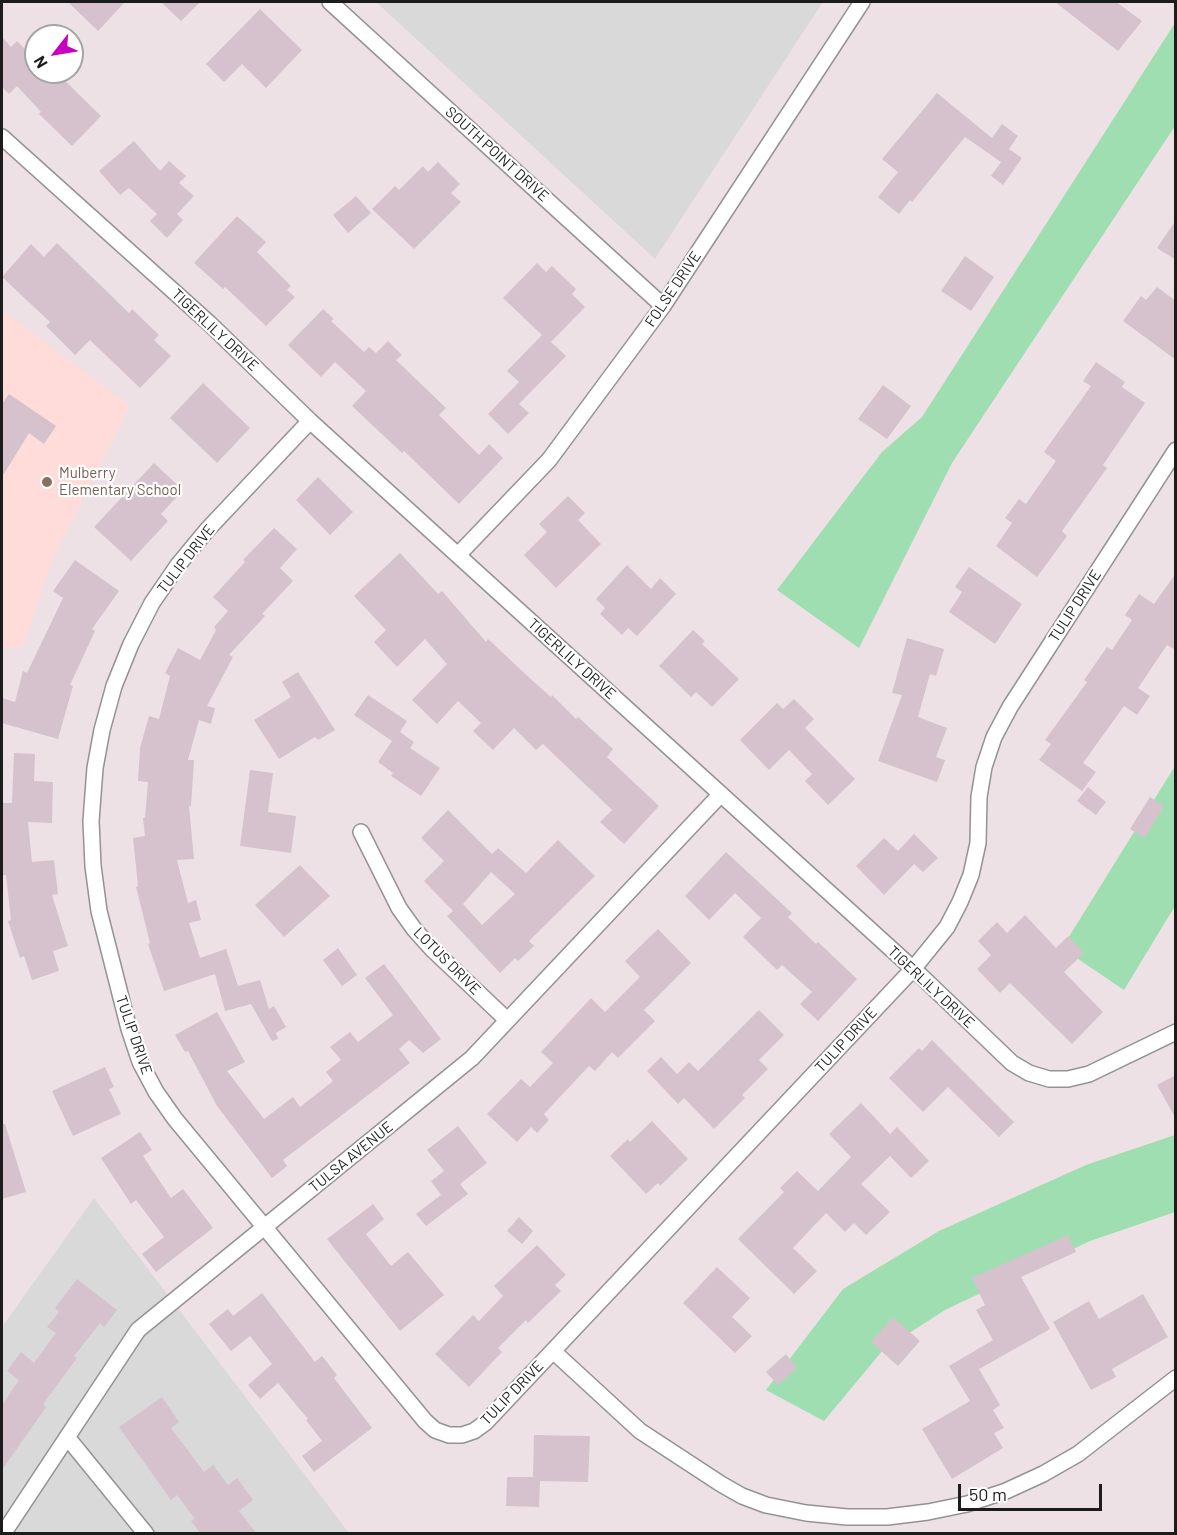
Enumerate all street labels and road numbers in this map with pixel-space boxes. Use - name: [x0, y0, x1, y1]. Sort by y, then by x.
- street label: SOUTH POINT DRIVE: [442, 103, 552, 205]
- street label: FOLSE DRIVE: [641, 248, 705, 330]
- street label: TIGERLILY DRIVE: [168, 285, 262, 375]
- street label: TULIP DRIVE: [153, 521, 219, 597]
- street label: TULIP DRIVE: [1045, 566, 1105, 646]
- street label: TIGERLILY DRIVE: [524, 615, 620, 703]
- street label: LOTUS DRIVE: [410, 924, 484, 998]
- street label: TIGERLILY DRIVE: [884, 942, 978, 1032]
- street label: TULIP DRIVE: [112, 993, 156, 1077]
- street label: TULIP DRIVE: [811, 1004, 881, 1076]
- street label: TULSA AVENUE: [305, 1118, 397, 1196]
- street label: TULIP DRIVE: [477, 1357, 547, 1429]

